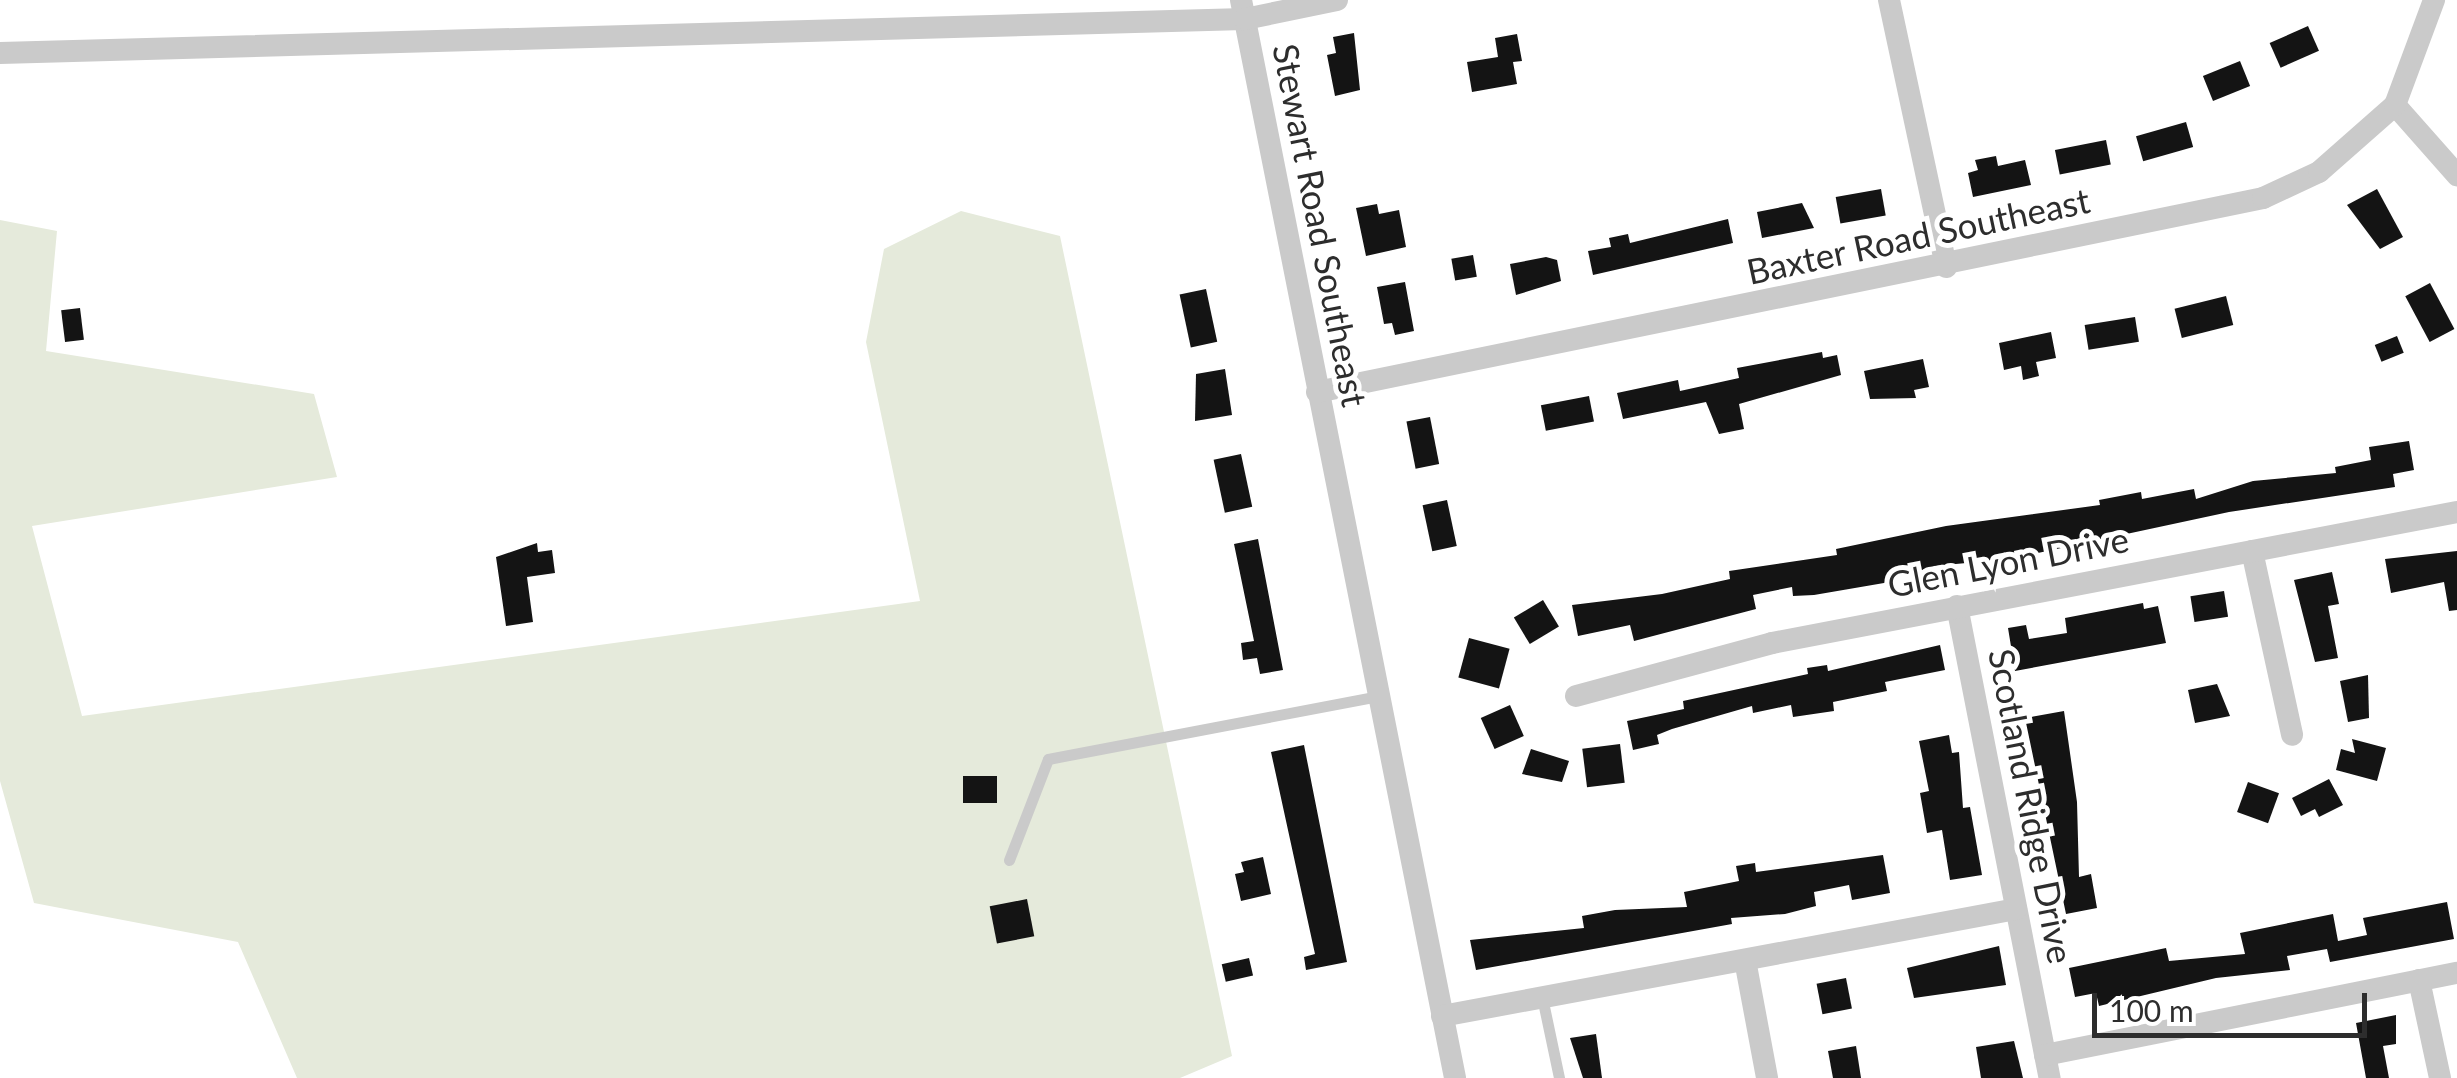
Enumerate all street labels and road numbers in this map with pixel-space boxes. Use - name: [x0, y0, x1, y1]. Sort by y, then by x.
- street label: Stewart Road Southeast: [1265, 40, 1377, 410]
- street label: Baxter Road Southeast: [1742, 178, 2094, 292]
- street label: Glen Lyon Drive: [1884, 517, 2132, 605]
- street label: Scotland Ridge Drive: [1981, 645, 2083, 967]

